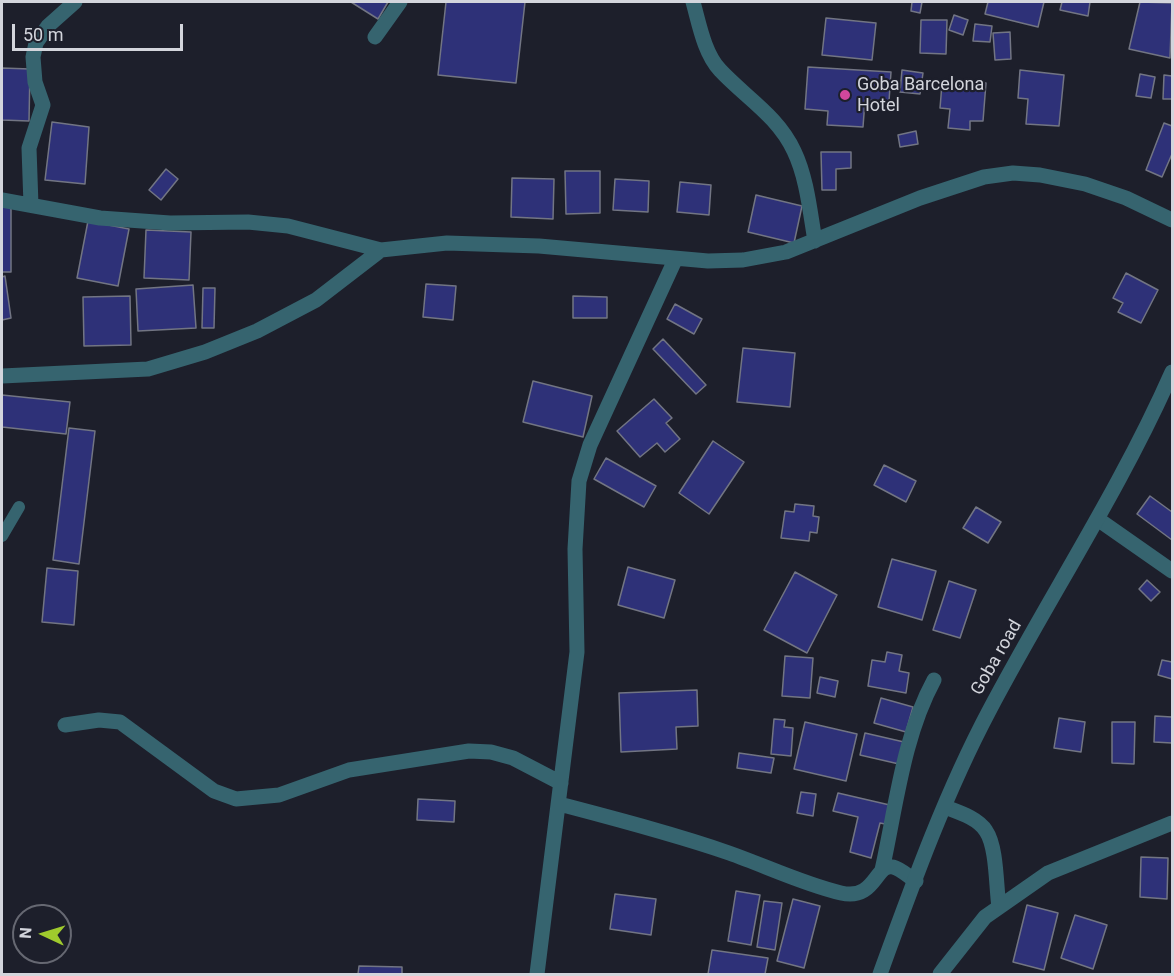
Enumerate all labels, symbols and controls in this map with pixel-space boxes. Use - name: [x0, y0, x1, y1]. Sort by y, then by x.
- scale bar: [15, 12, 186, 50]
- text: 50 m: [23, 24, 63, 45]
- place label: Goba Barcelona Hotel: [857, 74, 984, 116]
- marker: Goba Barcelona Hotel: [838, 88, 852, 102]
- street label: Goba road: [967, 617, 1027, 699]
- north arrow: [12, 904, 72, 964]
- text: N: [16, 927, 35, 939]

